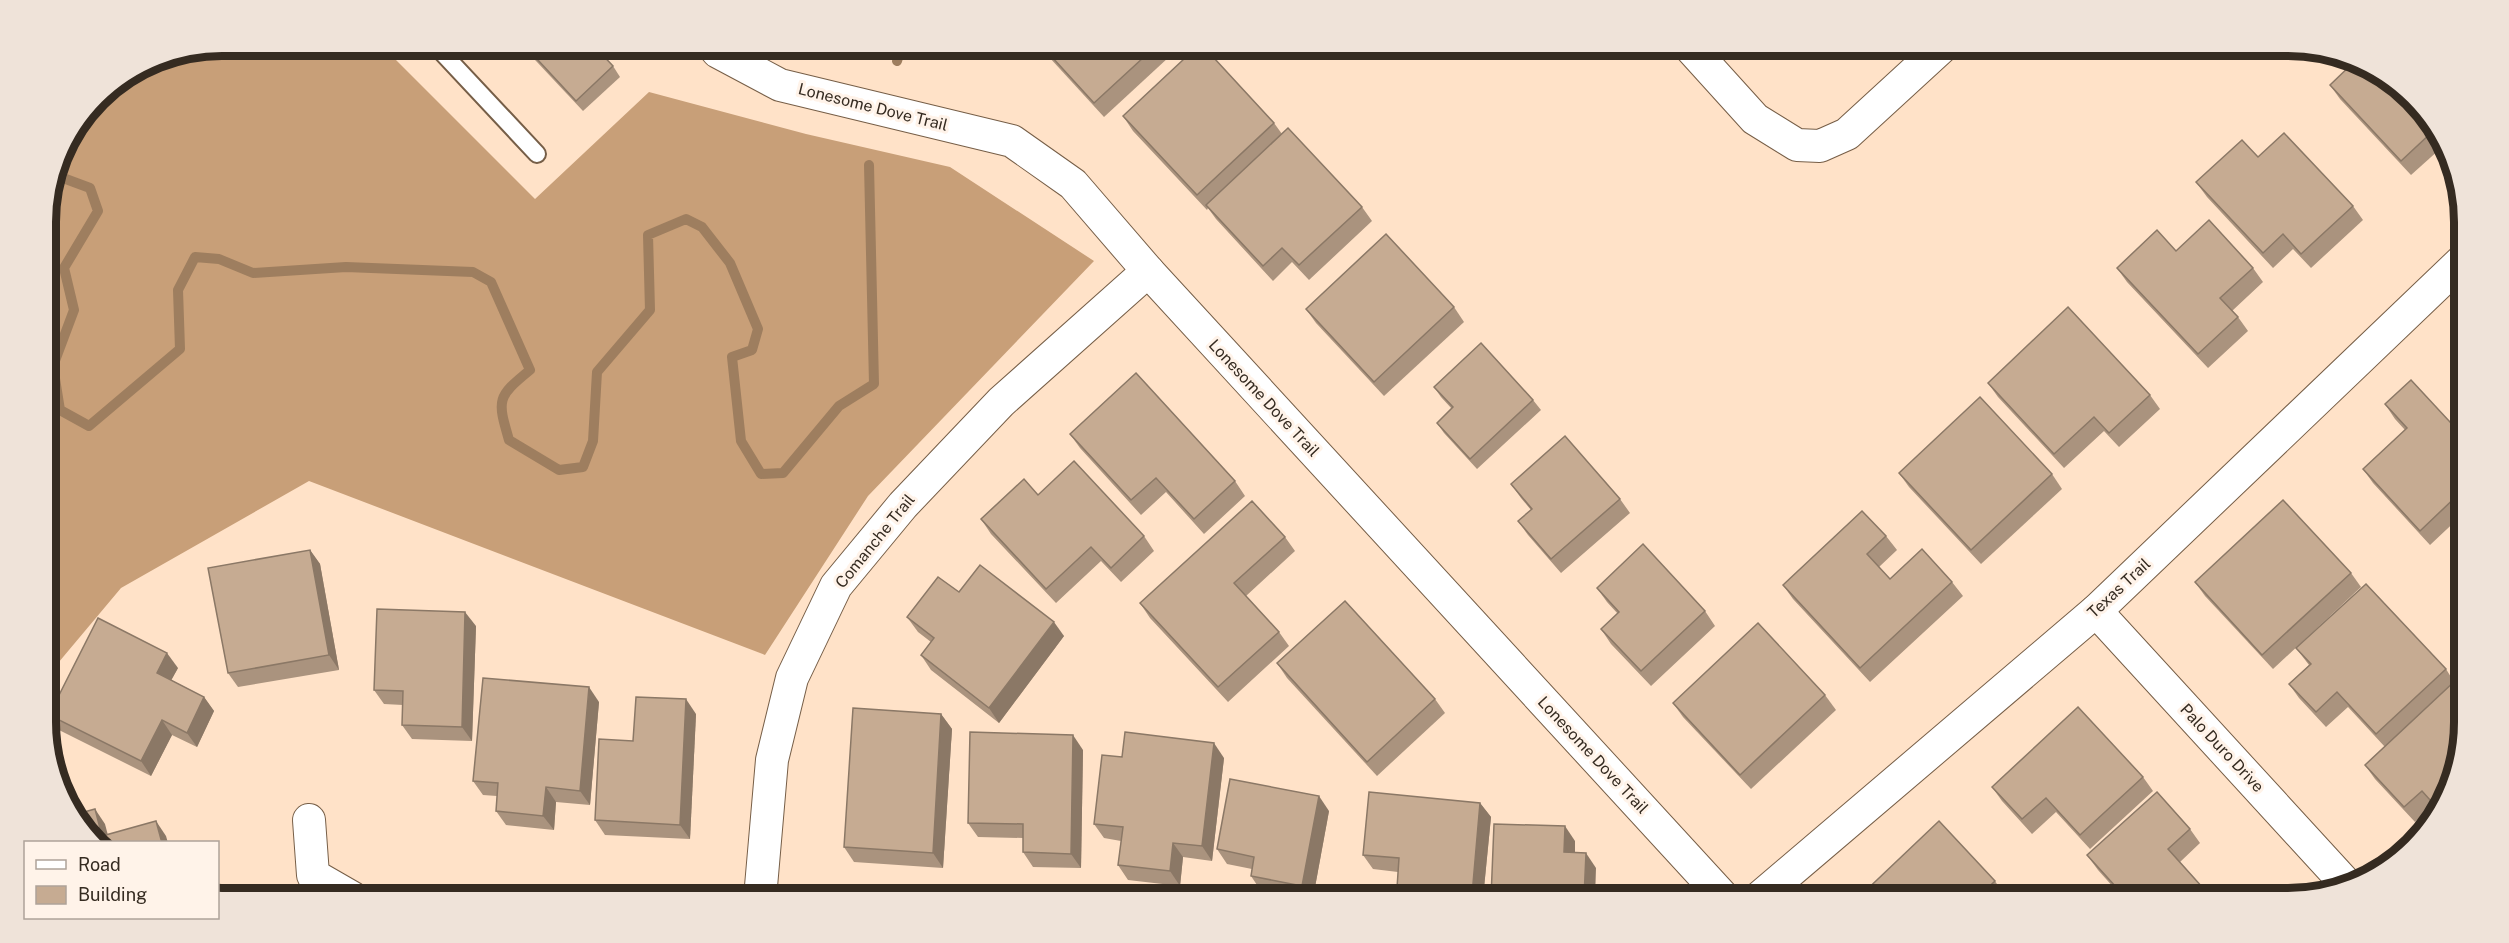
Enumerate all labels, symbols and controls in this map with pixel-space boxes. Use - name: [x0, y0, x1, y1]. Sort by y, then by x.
- street label: Lonesome Dove Trail: [796, 79, 950, 135]
- street label: Lonesome Dove Trail: [1205, 335, 1323, 461]
- street label: Comanche Trail: [831, 490, 919, 592]
- street label: Texas Trail: [2084, 554, 2154, 622]
- street label: Lonesome Dove Trail: [1534, 692, 1652, 818]
- street label: Palo Duro Drive: [2176, 700, 2268, 796]
- legend: [24, 841, 219, 919]
- text: Road: [78, 854, 121, 875]
- text: Building: [78, 884, 147, 905]

